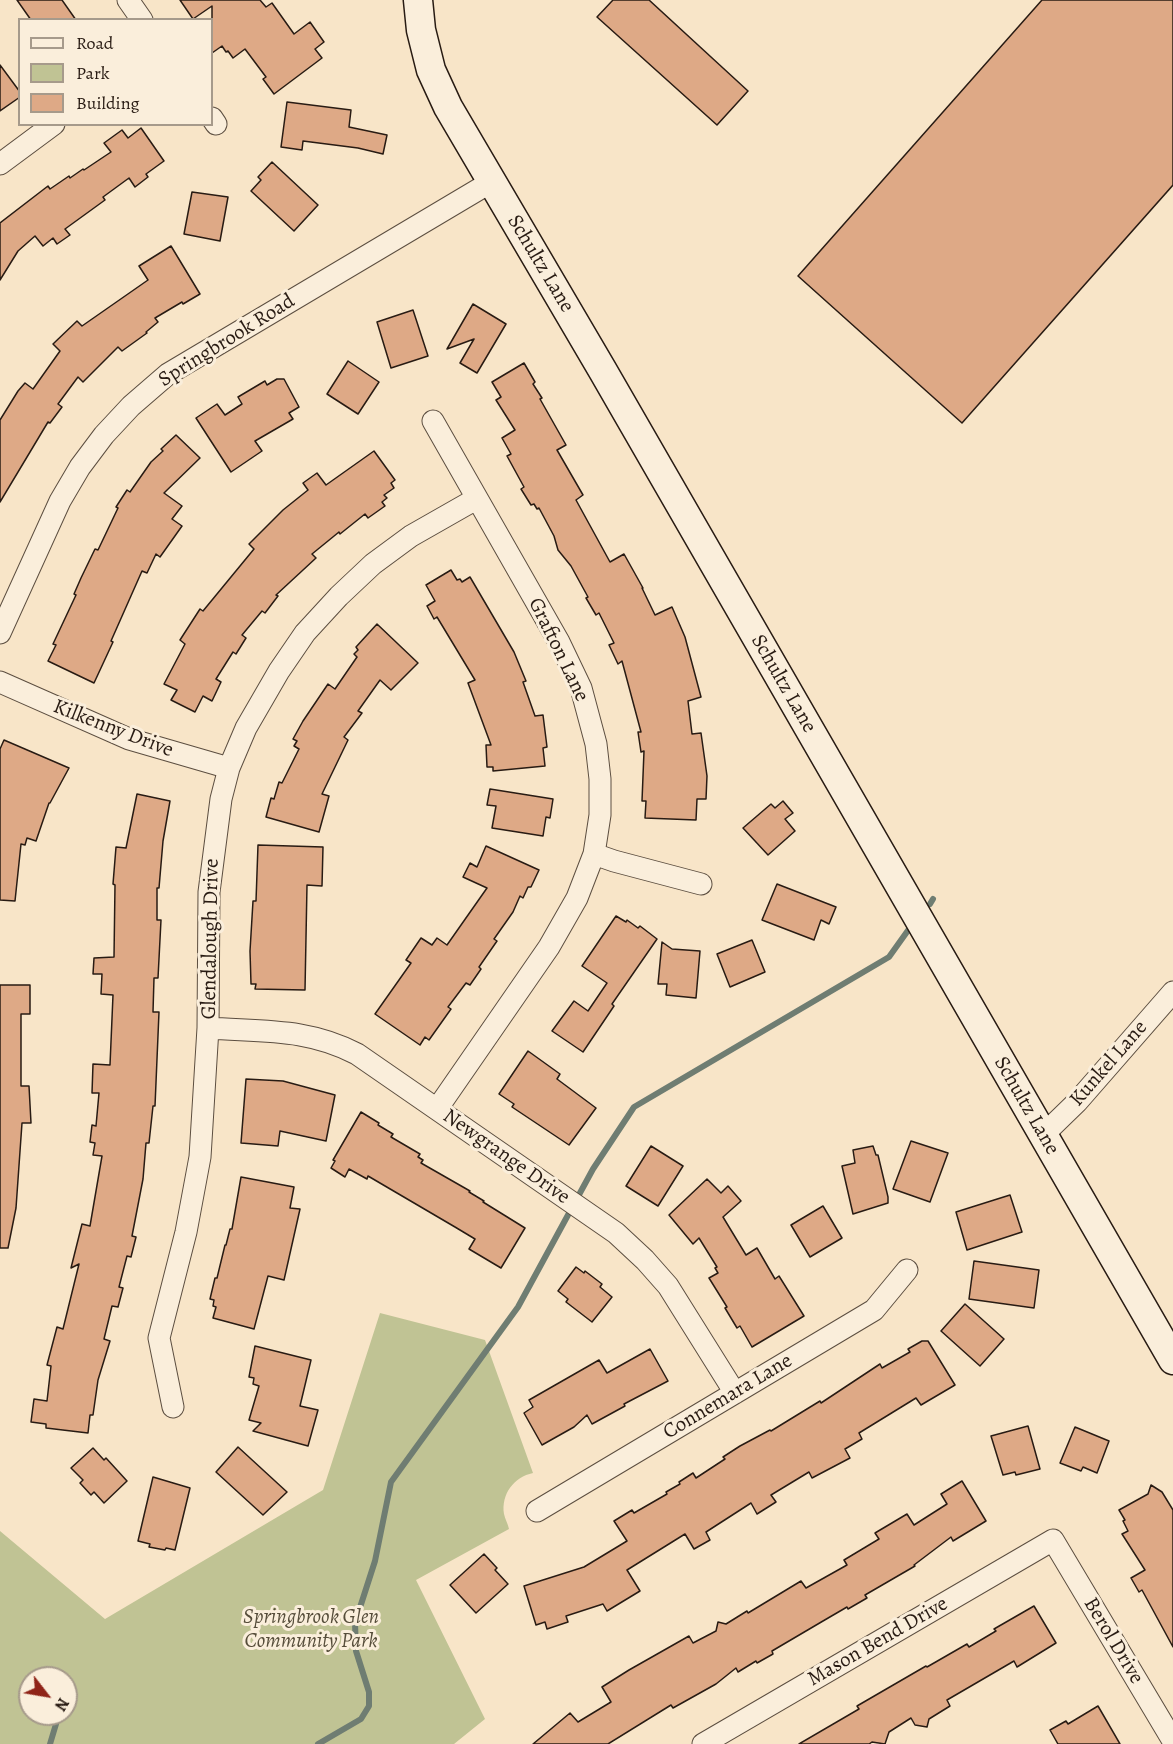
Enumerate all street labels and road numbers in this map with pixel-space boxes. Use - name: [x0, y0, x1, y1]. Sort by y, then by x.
- street label: Schultz Lane: [501, 211, 579, 317]
- street label: Springbrook Road: [154, 289, 300, 393]
- street label: Grafton Lane: [522, 594, 594, 706]
- street label: Schultz Lane: [745, 630, 821, 738]
- street label: Kilkenny Drive: [49, 694, 177, 764]
- street label: Glendalough Drive: [197, 858, 225, 1020]
- street label: Kunkel Lane: [1065, 1016, 1153, 1112]
- street label: Schultz Lane: [988, 1052, 1064, 1160]
- street label: Newgrange Drive: [438, 1104, 574, 1210]
- street label: Connemara Lane: [659, 1349, 797, 1445]
- street label: Mason Bend Drive: [803, 1592, 953, 1692]
- street label: Berol Drive: [1077, 1593, 1149, 1689]

